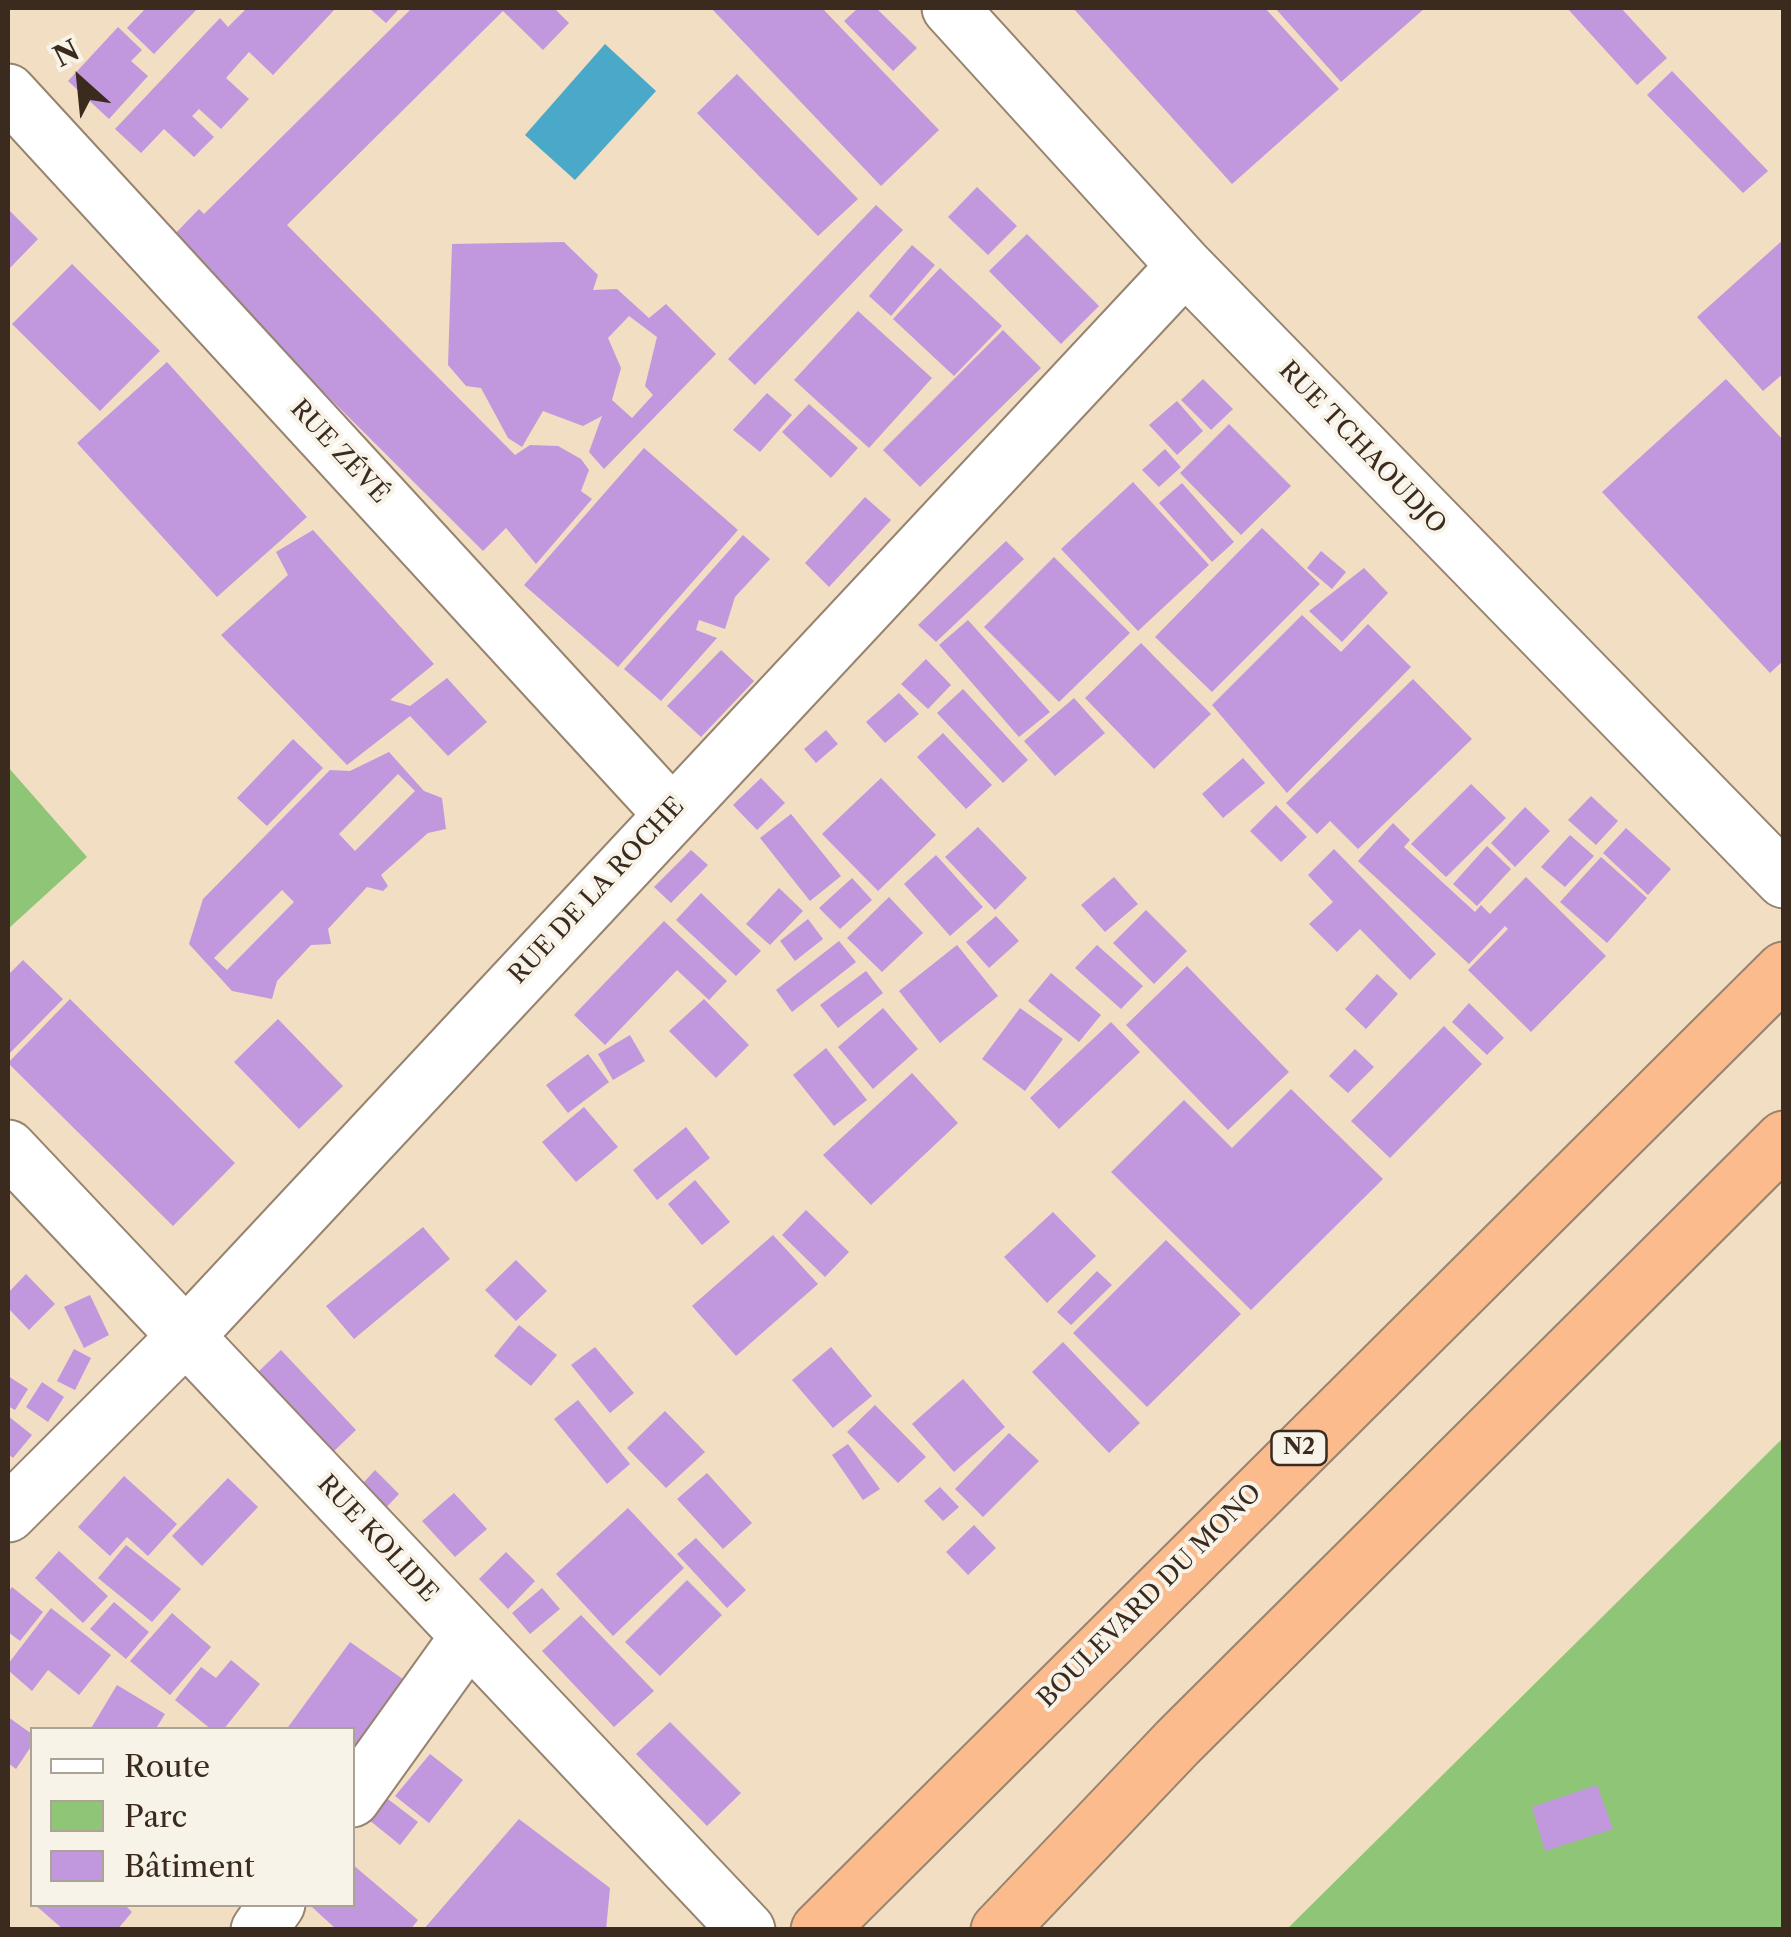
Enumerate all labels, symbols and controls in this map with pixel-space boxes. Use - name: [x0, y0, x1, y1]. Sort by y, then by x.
- north arrow: [30, 30, 130, 130]
- text: N: [48, 33, 85, 74]
- street label: RUE TCHAOUDJO: [1272, 356, 1452, 540]
- street label: RUE ZÉVÉ: [284, 394, 394, 510]
- street label: RUE DE LA ROCHE: [503, 792, 691, 990]
- road number: N2: [1272, 1431, 1326, 1465]
- street label: RUE KOLIDE: [311, 1469, 443, 1609]
- street label: BOULEVARD DU MONO: [1032, 1478, 1268, 1714]
- legend: [30, 1727, 355, 1907]
- text: Route: [124, 1748, 210, 1785]
- text: Parc: [124, 1798, 187, 1835]
- text: Bâtiment: [124, 1848, 255, 1885]

